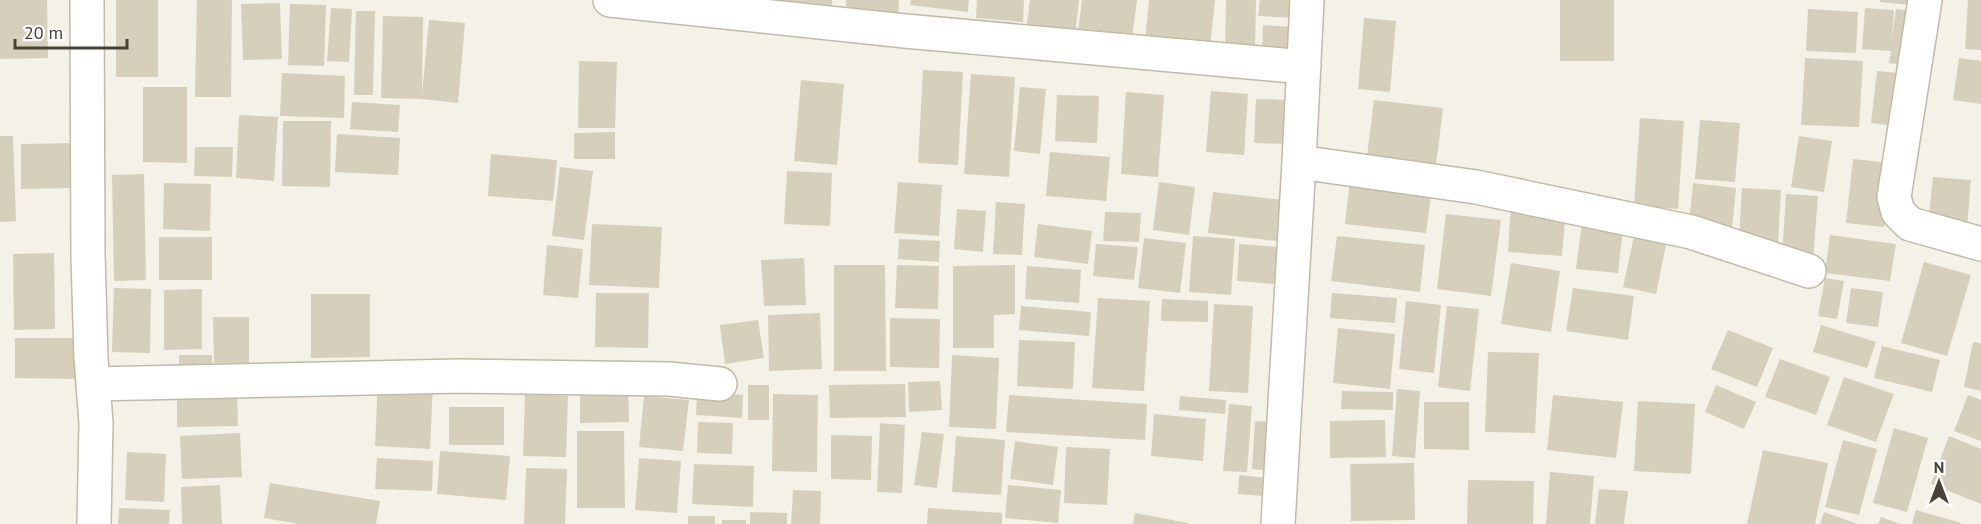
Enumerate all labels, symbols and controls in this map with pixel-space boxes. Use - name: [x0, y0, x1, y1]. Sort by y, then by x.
- scale bar: [15, 12, 128, 50]
- text: 20 m: [24, 21, 63, 44]
- north arrow: [1909, 452, 1969, 512]
- text: N: [1934, 457, 1944, 477]

